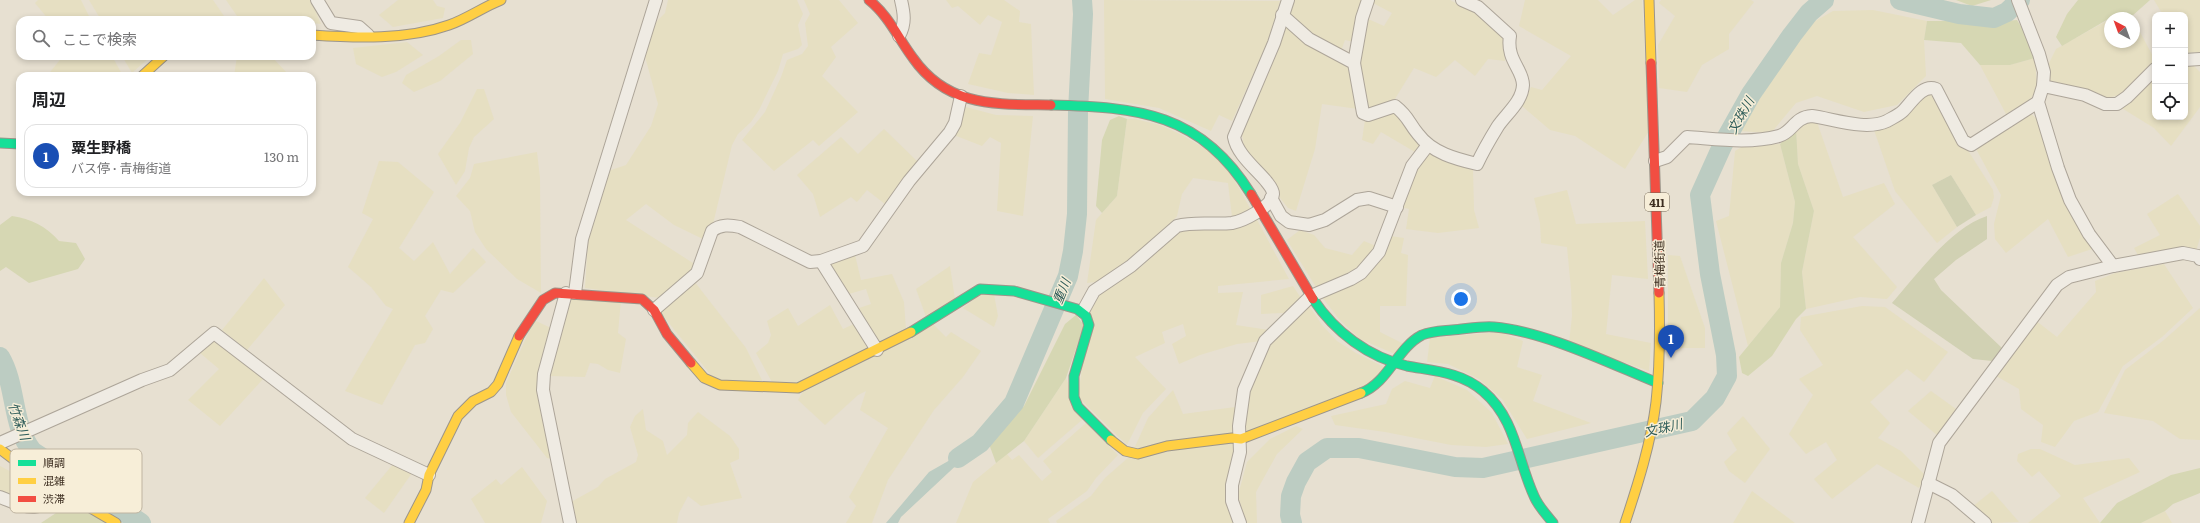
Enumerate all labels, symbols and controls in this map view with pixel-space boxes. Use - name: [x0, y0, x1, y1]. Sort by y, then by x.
- north arrow: [2104, 12, 2140, 48]
- map controls: [2152, 12, 2188, 120]
- button: +: [2152, 12, 2188, 48]
- search box: [16, 16, 316, 60]
- icon: search: [30, 27, 52, 49]
- text: ここで検索: [62, 27, 137, 50]
- button: −: [2152, 48, 2188, 84]
- button: locate: [2152, 84, 2188, 120]
- text: 周辺: [32, 86, 66, 111]
- water label: 文珠川: [1722, 92, 1759, 137]
- text: 粟生野橋: [71, 135, 131, 158]
- text: 1: [43, 147, 49, 166]
- text: 130 m: [264, 147, 299, 166]
- text: バス停 · 青梅街道: [71, 158, 172, 177]
- road number: 411: [1645, 193, 1669, 211]
- street label: 青梅街道: [1650, 240, 1668, 288]
- water label: 重川: [1047, 274, 1075, 307]
- your location: [1451, 289, 1471, 309]
- pin: 1: [1658, 325, 1684, 358]
- water label: 竹森川: [4, 399, 36, 444]
- water label: 文珠川: [1642, 413, 1686, 441]
- legend: [10, 449, 142, 513]
- text: 順調: [43, 454, 65, 470]
- text: 混雑: [43, 472, 65, 488]
- text: 渋滞: [43, 490, 65, 506]

